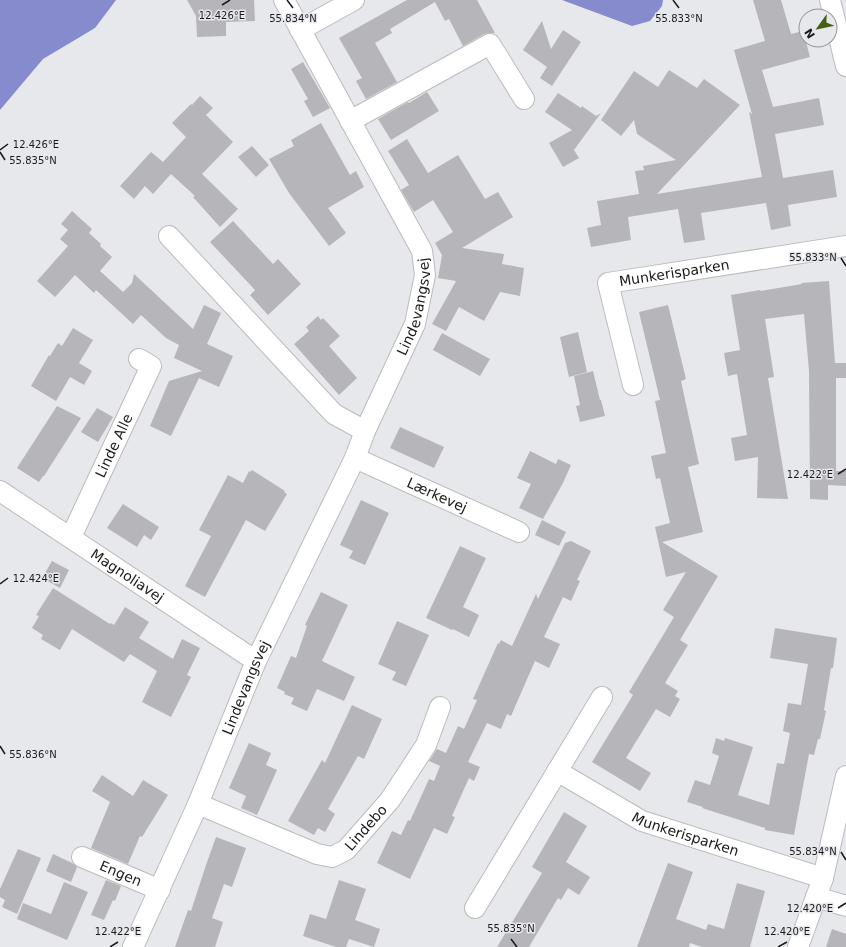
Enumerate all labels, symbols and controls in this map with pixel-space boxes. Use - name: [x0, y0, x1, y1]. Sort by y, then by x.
- north arrow: [798, 8, 838, 48]
- text: 12.426°E: [199, 10, 245, 21]
- text: 55.834°N: [269, 13, 317, 24]
- text: 55.833°N: [655, 13, 703, 24]
- text: N: [802, 26, 818, 41]
- text: 12.426°E: [13, 139, 59, 150]
- text: 55.835°N: [9, 155, 57, 166]
- text: 55.833°N: [789, 252, 837, 263]
- street label: Munkerisparken: [618, 256, 730, 289]
- street label: Lindevangsvej: [394, 257, 433, 358]
- street label: Linde Alle: [92, 411, 136, 480]
- text: 12.422°E: [787, 469, 833, 480]
- street label: Lærkevej: [404, 474, 470, 516]
- street label: Magnoliavej: [88, 546, 167, 606]
- text: 12.424°E: [13, 573, 59, 584]
- street label: Lindevangsvej: [219, 638, 273, 737]
- text: 55.836°N: [9, 749, 57, 760]
- street label: Lindebo: [341, 801, 390, 854]
- street label: Munkerisparken: [629, 809, 741, 859]
- text: 55.834°N: [789, 846, 837, 857]
- street label: Engen: [97, 857, 144, 889]
- text: 12.420°E: [787, 903, 833, 914]
- text: 55.835°N: [487, 923, 535, 934]
- text: 12.422°E: [95, 926, 141, 937]
- text: 12.420°E: [764, 926, 810, 937]

